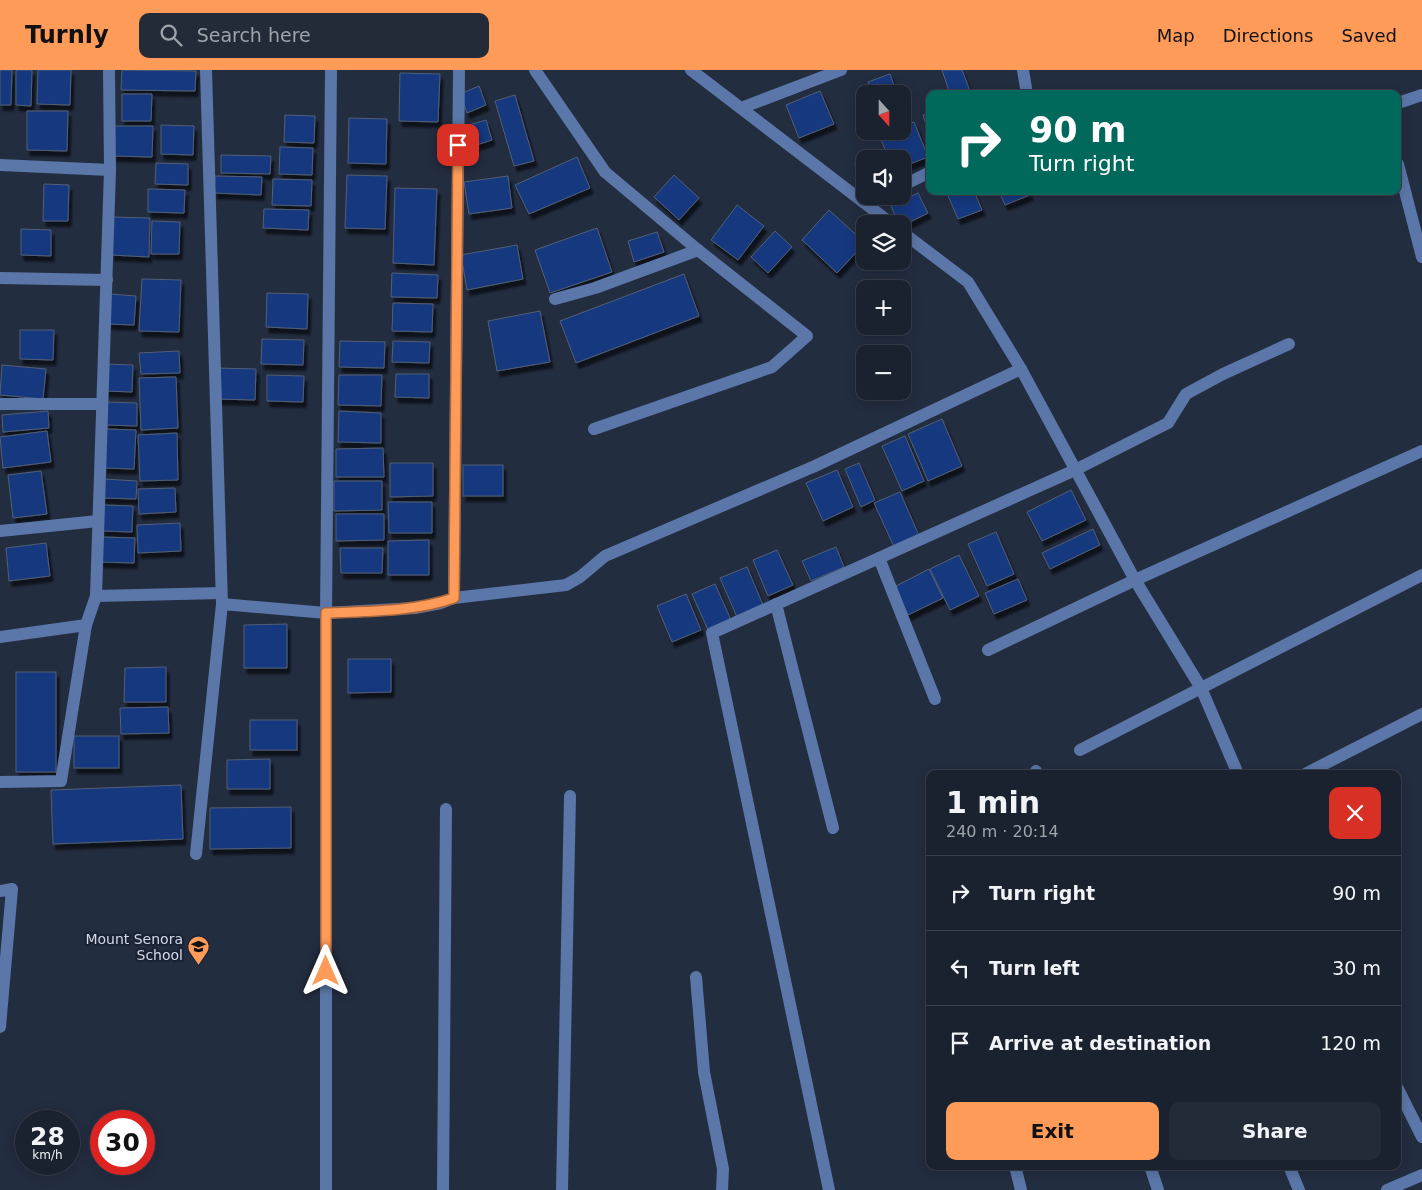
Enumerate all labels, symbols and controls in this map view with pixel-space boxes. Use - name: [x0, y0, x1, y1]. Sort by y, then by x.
- search box: [139, 13, 489, 58]
- text: Turnly: [25, 21, 109, 49]
- icon: search: [157, 21, 185, 49]
- text: Search here: [197, 24, 311, 46]
- text: Map: [1157, 25, 1195, 46]
- text: Directions: [1223, 25, 1313, 46]
- text: Saved: [1341, 25, 1397, 46]
- north arrow: [856, 85, 911, 140]
- map controls: [856, 85, 911, 400]
- icon: right: [946, 110, 1011, 175]
- text: 90 m: [1029, 110, 1126, 150]
- pin: [437, 124, 479, 166]
- icon: arrive: [444, 131, 472, 159]
- button: sound: [856, 150, 911, 205]
- text: Turn right: [1029, 151, 1134, 176]
- button: layers: [856, 215, 911, 270]
- button: +: [856, 280, 911, 335]
- button: −: [856, 345, 911, 400]
- text: 1 min: [946, 785, 1040, 820]
- button: close: [1329, 787, 1381, 839]
- text: 240 m · 20:14: [946, 822, 1059, 841]
- icon: right: [946, 879, 974, 907]
- text: Turn right: [989, 882, 1095, 904]
- text: 90 m: [1332, 882, 1381, 904]
- place label: Mount Senora School: [85, 931, 183, 963]
- school or university icon: Mount Senora School: [187, 935, 211, 966]
- position arrow: [299, 944, 351, 996]
- icon: left: [946, 954, 974, 982]
- text: Turn left: [989, 957, 1080, 979]
- text: 30 m: [1332, 957, 1381, 979]
- icon: arrive: [946, 1029, 974, 1057]
- text: Arrive at destination: [989, 1032, 1211, 1054]
- text: 120 m: [1320, 1032, 1381, 1054]
- button: Exit: [946, 1102, 1159, 1160]
- button: Share: [1169, 1102, 1381, 1160]
- speed limit sign: 30: [90, 1110, 155, 1175]
- text: 28: [30, 1122, 65, 1151]
- text: km/h: [32, 1148, 63, 1162]

